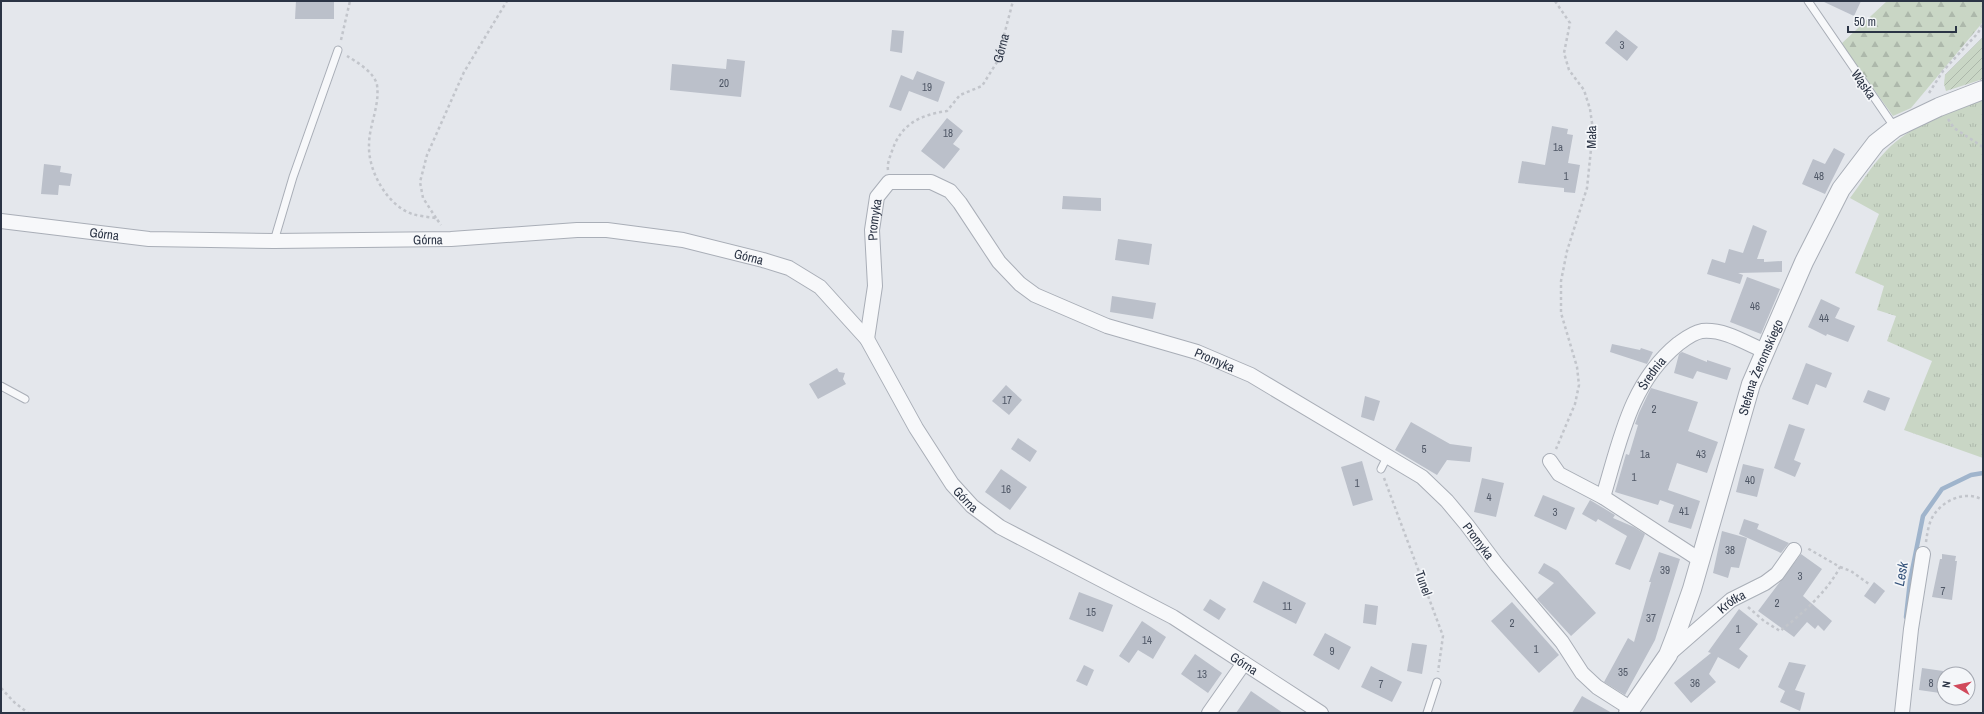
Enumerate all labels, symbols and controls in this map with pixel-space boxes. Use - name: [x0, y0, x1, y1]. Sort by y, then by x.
- scale bar: [1848, 8, 1956, 34]
- text: 50 m: [1854, 14, 1876, 30]
- street label: Górna: [989, 32, 1013, 65]
- house number: 3: [1619, 38, 1625, 52]
- street label: Wąska: [1847, 66, 1880, 102]
- house number: 20: [719, 76, 729, 90]
- house number: 19: [922, 80, 932, 94]
- street label: Mała: [1583, 125, 1600, 149]
- house number: 18: [943, 126, 953, 140]
- house number: 1a: [1553, 140, 1563, 154]
- house number: 1: [1563, 169, 1569, 183]
- house number: 48: [1814, 169, 1824, 183]
- street label: Promyka: [864, 198, 886, 241]
- street label: Górna: [88, 224, 120, 244]
- street label: Górna: [413, 231, 443, 248]
- street label: Górna: [732, 245, 765, 269]
- house number: 46: [1750, 299, 1760, 313]
- house number: 44: [1819, 311, 1829, 325]
- street label: Stefana Żeromskiego: [1734, 317, 1787, 417]
- street label: Promyka: [1192, 344, 1237, 376]
- street label: Średnia: [1634, 353, 1670, 393]
- house number: 17: [1002, 393, 1012, 407]
- house number: 2: [1651, 402, 1657, 416]
- house number: 5: [1421, 442, 1427, 456]
- house number: 1a: [1640, 447, 1650, 461]
- house number: 43: [1696, 447, 1706, 461]
- house number: 1: [1631, 470, 1637, 484]
- house number: 40: [1745, 473, 1755, 487]
- house number: 1: [1354, 476, 1360, 490]
- house number: 16: [1001, 482, 1011, 496]
- street label: Górna: [949, 483, 981, 517]
- house number: 4: [1486, 490, 1492, 504]
- house number: 41: [1679, 504, 1689, 518]
- house number: 3: [1552, 505, 1558, 519]
- street label: Promyka: [1459, 519, 1498, 563]
- house number: 38: [1725, 543, 1735, 557]
- water label: Lesk: [1890, 559, 1912, 588]
- house number: 39: [1660, 563, 1670, 577]
- street label: Tunel: [1411, 568, 1436, 598]
- house number: 3: [1797, 569, 1803, 583]
- house number: 7: [1940, 584, 1946, 598]
- street label: Krótka: [1714, 586, 1748, 617]
- house number: 2: [1774, 596, 1780, 610]
- house number: 11: [1282, 599, 1292, 613]
- house number: 15: [1086, 605, 1096, 619]
- house number: 37: [1646, 611, 1656, 625]
- house number: 2: [1509, 616, 1515, 630]
- house number: 1: [1735, 622, 1741, 636]
- house number: 14: [1142, 633, 1152, 647]
- house number: 1: [1533, 642, 1539, 656]
- house number: 9: [1329, 644, 1335, 658]
- street label: Górna: [1227, 648, 1261, 679]
- house number: 35: [1618, 665, 1628, 679]
- north arrow: [1936, 666, 1976, 706]
- house number: 13: [1197, 667, 1207, 681]
- house number: 36: [1690, 676, 1700, 690]
- house number: 8: [1928, 676, 1934, 690]
- house number: 7: [1378, 677, 1384, 691]
- text: N: [1939, 680, 1954, 689]

